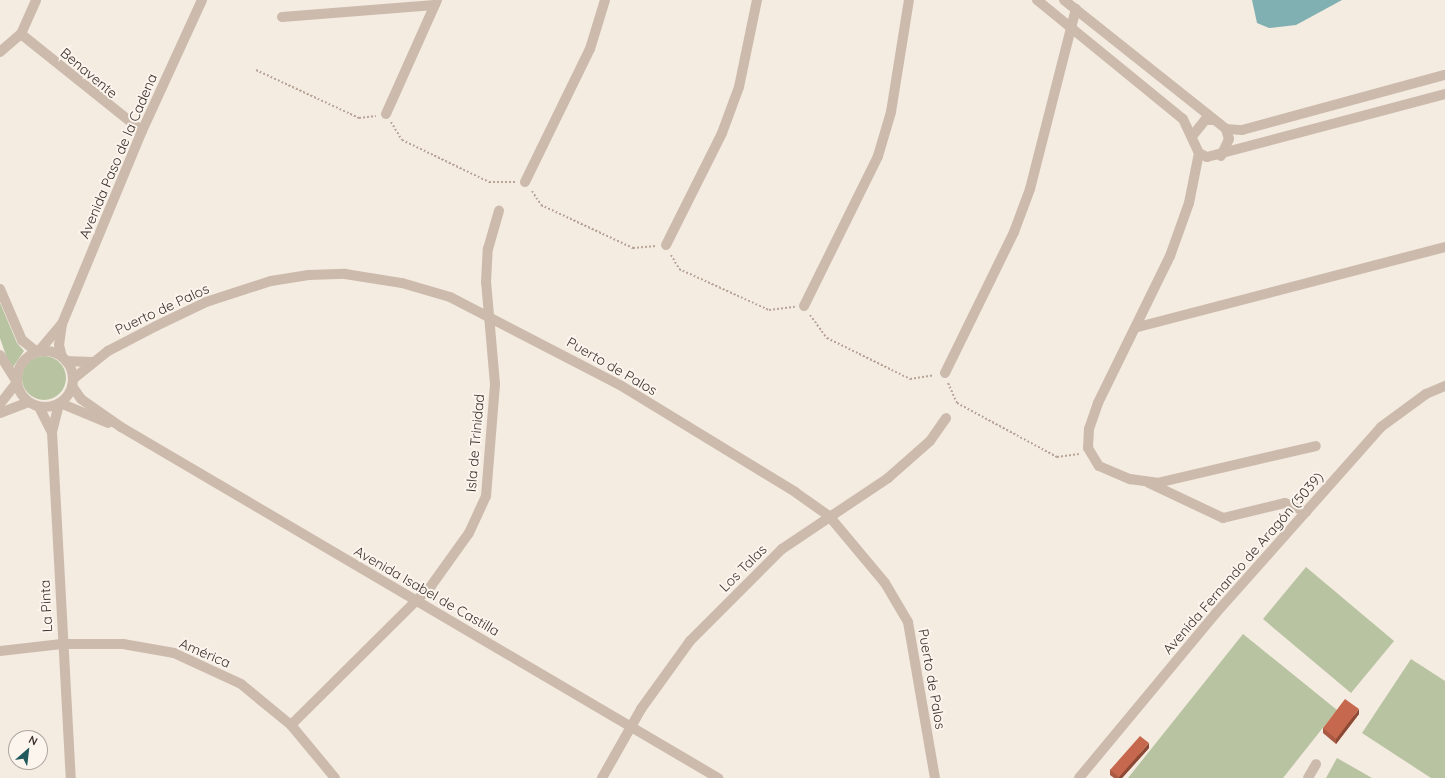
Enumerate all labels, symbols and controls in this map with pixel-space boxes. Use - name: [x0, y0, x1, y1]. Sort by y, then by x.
- street label: Benavente: [57, 44, 121, 102]
- street label: Avenida Paso de la Cadena: [76, 71, 160, 241]
- street label: Puerto de Palos: [112, 280, 212, 338]
- street label: Puerto de Palos: [564, 333, 660, 399]
- street label: Isla de Trinidad: [462, 393, 488, 493]
- street label: Avenida Fernando de Aragón (5039): [1159, 468, 1327, 658]
- street label: Los Talas: [716, 541, 770, 595]
- street label: Avenida Isabel de Castilla: [351, 542, 503, 640]
- street label: La Pinta: [36, 579, 56, 633]
- street label: Puerto de Palos: [915, 628, 949, 730]
- street label: América: [177, 635, 233, 671]
- north arrow: [8, 730, 48, 770]
- text: N: [26, 732, 40, 748]

